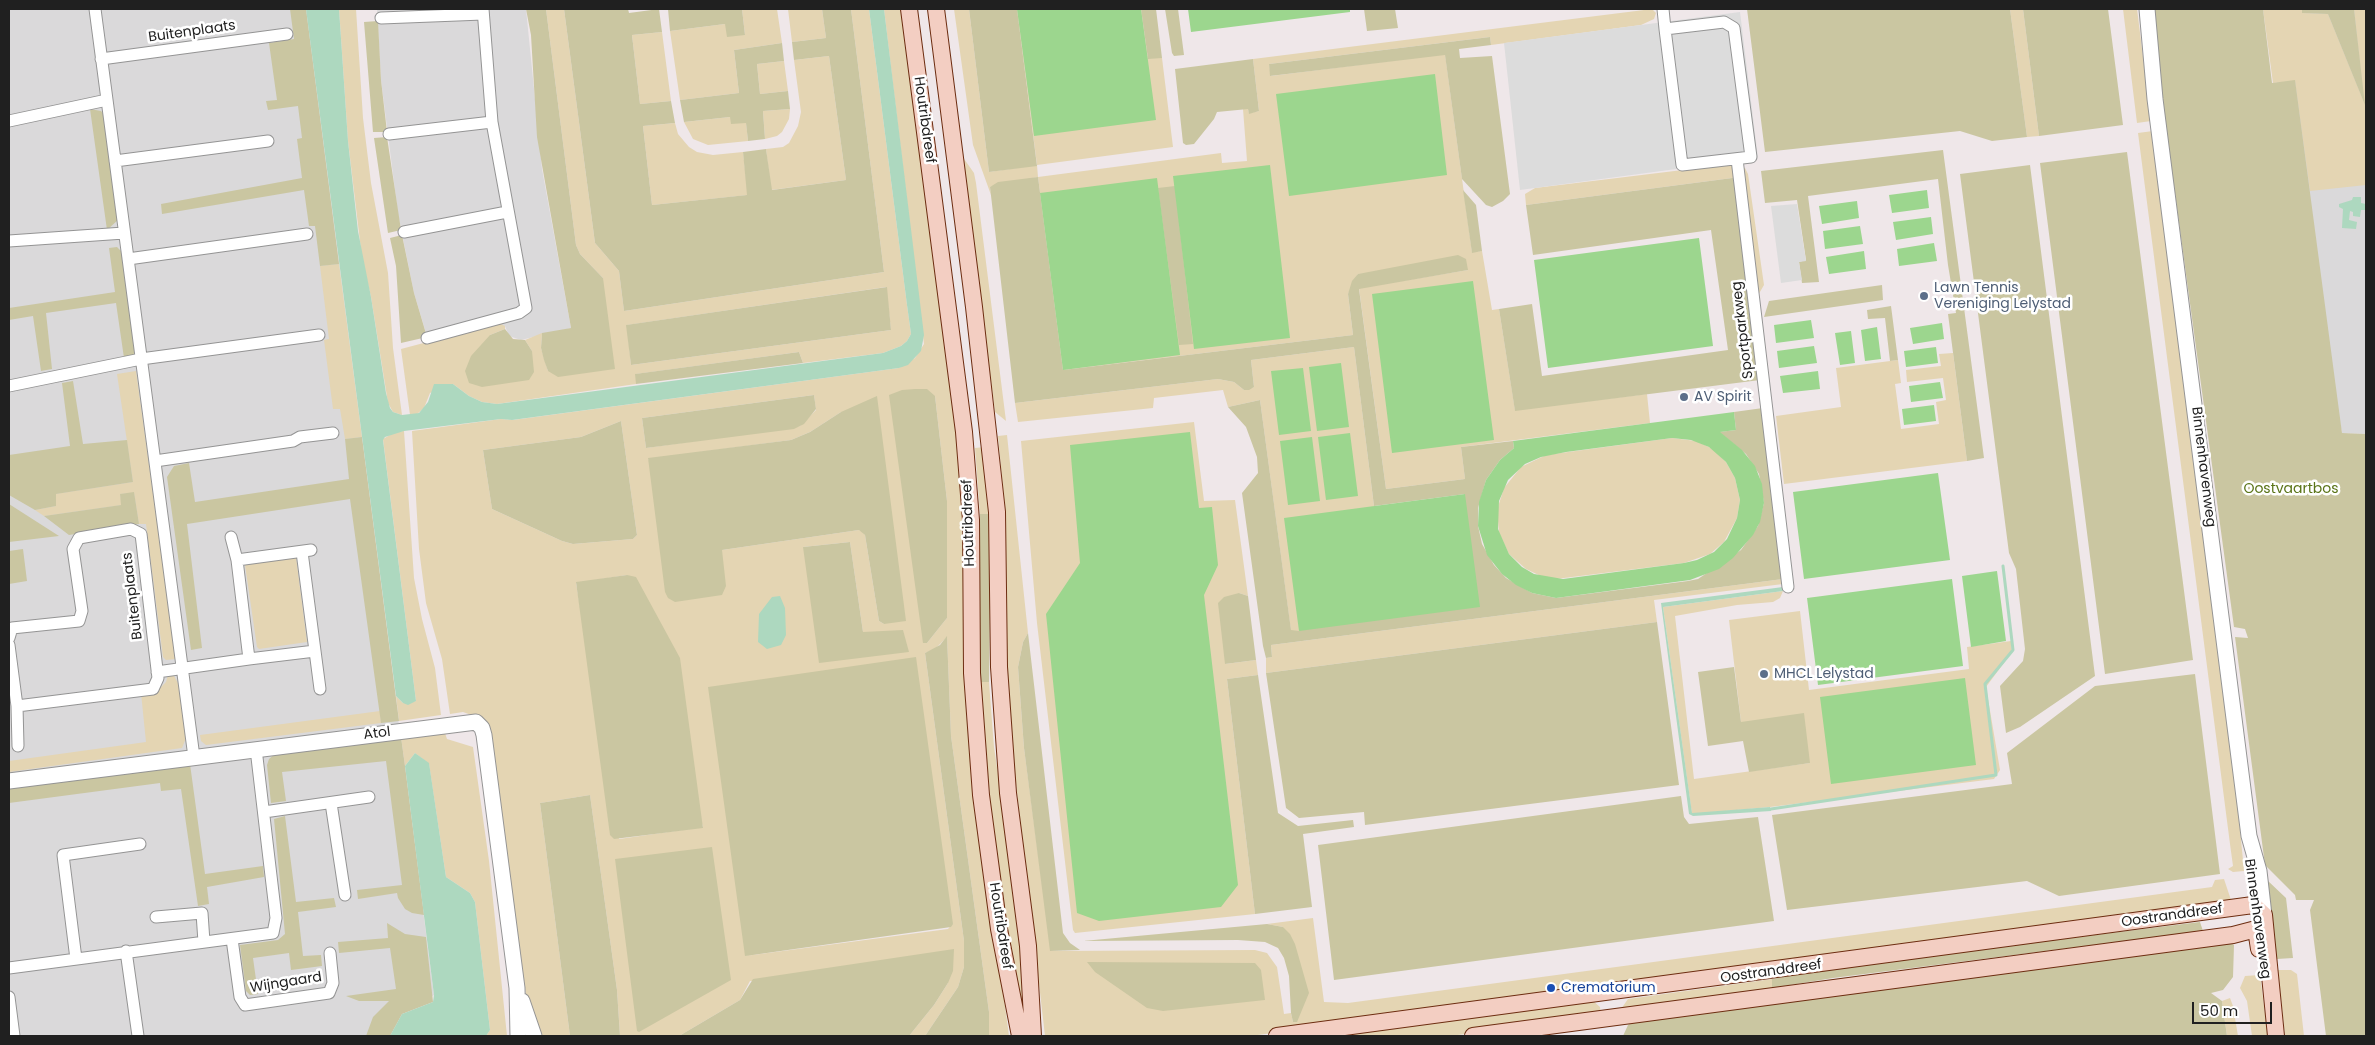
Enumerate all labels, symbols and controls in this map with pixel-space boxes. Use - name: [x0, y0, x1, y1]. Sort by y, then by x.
- street label: Buitenplaats: [147, 18, 237, 46]
- street label: Houtribdreef: [910, 76, 938, 164]
- street label: Sportparkweg: [1729, 280, 1757, 380]
- place label: Lawn Tennis Vereniging Lelystad: [1934, 280, 2071, 312]
- marker: Lawn Tennis Vereniging Lelystad: [1918, 290, 1930, 302]
- place label: AV Spirit: [1694, 389, 1752, 405]
- marker: AV Spirit: [1678, 391, 1690, 403]
- street label: Binnenhavenweg: [2187, 406, 2219, 528]
- street label: Houtribdreef: [959, 479, 979, 567]
- park label: Oostvaartbos: [2243, 481, 2339, 497]
- street label: Buitenplaats: [119, 551, 147, 641]
- place label: MHCL Lelystad: [1774, 666, 1874, 682]
- marker: MHCL Lelystad: [1758, 668, 1770, 680]
- street label: Atol: [363, 724, 391, 744]
- street label: Binnenhavenweg: [2240, 858, 2274, 980]
- street label: Houtribdreef: [985, 881, 1015, 971]
- street label: Oostranddreef: [2120, 901, 2224, 931]
- street label: Oostranddreef: [1719, 957, 1823, 987]
- street label: Wijngaard: [249, 969, 323, 997]
- place label: Crematorium: [1561, 980, 1656, 996]
- marker: Crematorium: [1545, 982, 1557, 994]
- scale bar: [2195, 992, 2275, 1024]
- text: 50 m: [2200, 1000, 2238, 1021]

